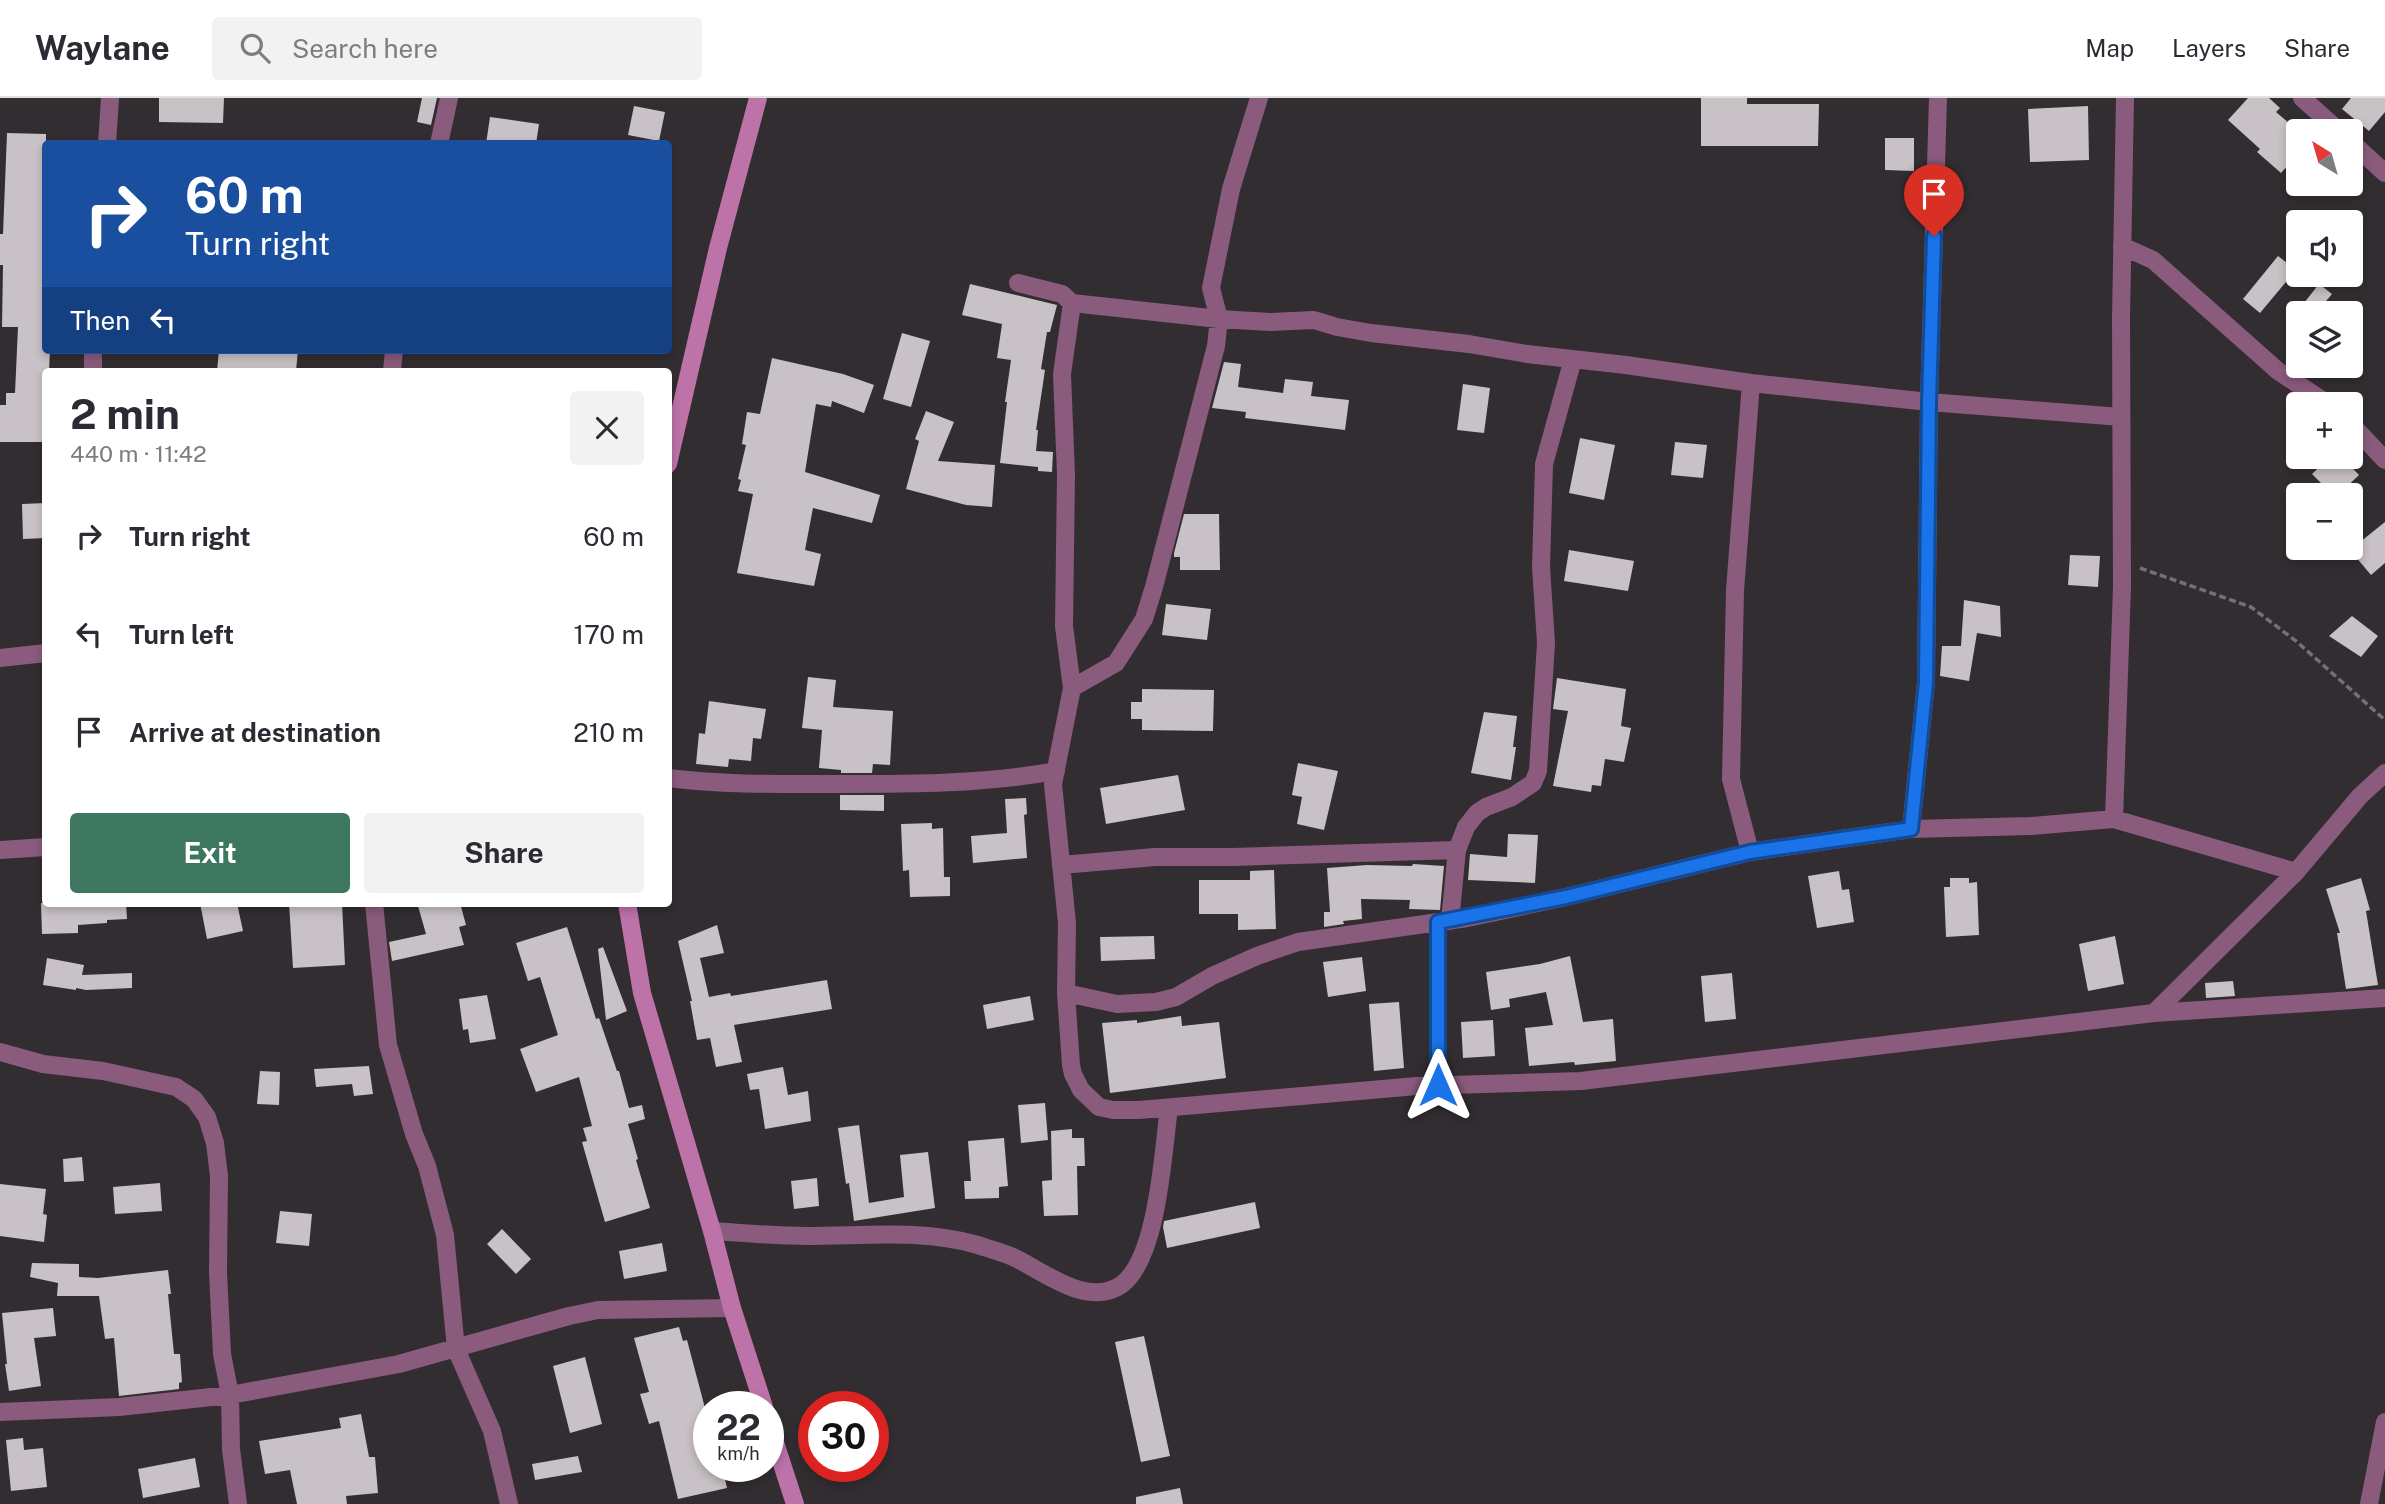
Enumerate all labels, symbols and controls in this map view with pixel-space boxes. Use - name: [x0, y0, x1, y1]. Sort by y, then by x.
- search box: [212, 17, 702, 80]
- text: Waylane: [35, 29, 170, 67]
- icon: search: [236, 29, 274, 67]
- text: Search here: [292, 33, 438, 64]
- text: Map: [2085, 34, 2134, 62]
- text: Layers: [2172, 34, 2246, 62]
- text: Share: [2284, 34, 2350, 62]
- north arrow: [2286, 119, 2362, 196]
- map controls: [2286, 119, 2363, 560]
- pin: [1904, 164, 1964, 236]
- text: 60 m: [185, 166, 304, 224]
- icon: right: [70, 168, 161, 259]
- icon: arrive: [1915, 175, 1953, 213]
- button: sound: [2286, 210, 2363, 287]
- text: Turn right: [185, 225, 330, 262]
- icon: left: [144, 301, 182, 339]
- button: layers: [2286, 301, 2363, 378]
- text: Then: [70, 305, 130, 336]
- text: 2 min: [70, 389, 180, 438]
- button: close: [570, 391, 644, 465]
- button: +: [2286, 392, 2363, 469]
- text: 440 m · 11:42: [70, 440, 207, 467]
- button: −: [2286, 483, 2363, 560]
- icon: right: [70, 517, 108, 555]
- text: Turn right: [129, 521, 251, 552]
- text: 60 m: [583, 521, 644, 552]
- icon: left: [70, 615, 108, 653]
- text: Turn left: [129, 619, 234, 650]
- text: 170 m: [574, 619, 644, 650]
- icon: arrive: [70, 713, 108, 751]
- text: Arrive at destination: [129, 717, 381, 748]
- text: 210 m: [573, 717, 644, 748]
- button: Exit: [70, 813, 350, 893]
- button: Share: [364, 813, 644, 893]
- position arrow: [1401, 1048, 1475, 1122]
- speed limit sign: 30: [798, 1391, 889, 1482]
- text: 22: [716, 1407, 761, 1448]
- text: km/h: [717, 1443, 760, 1464]

